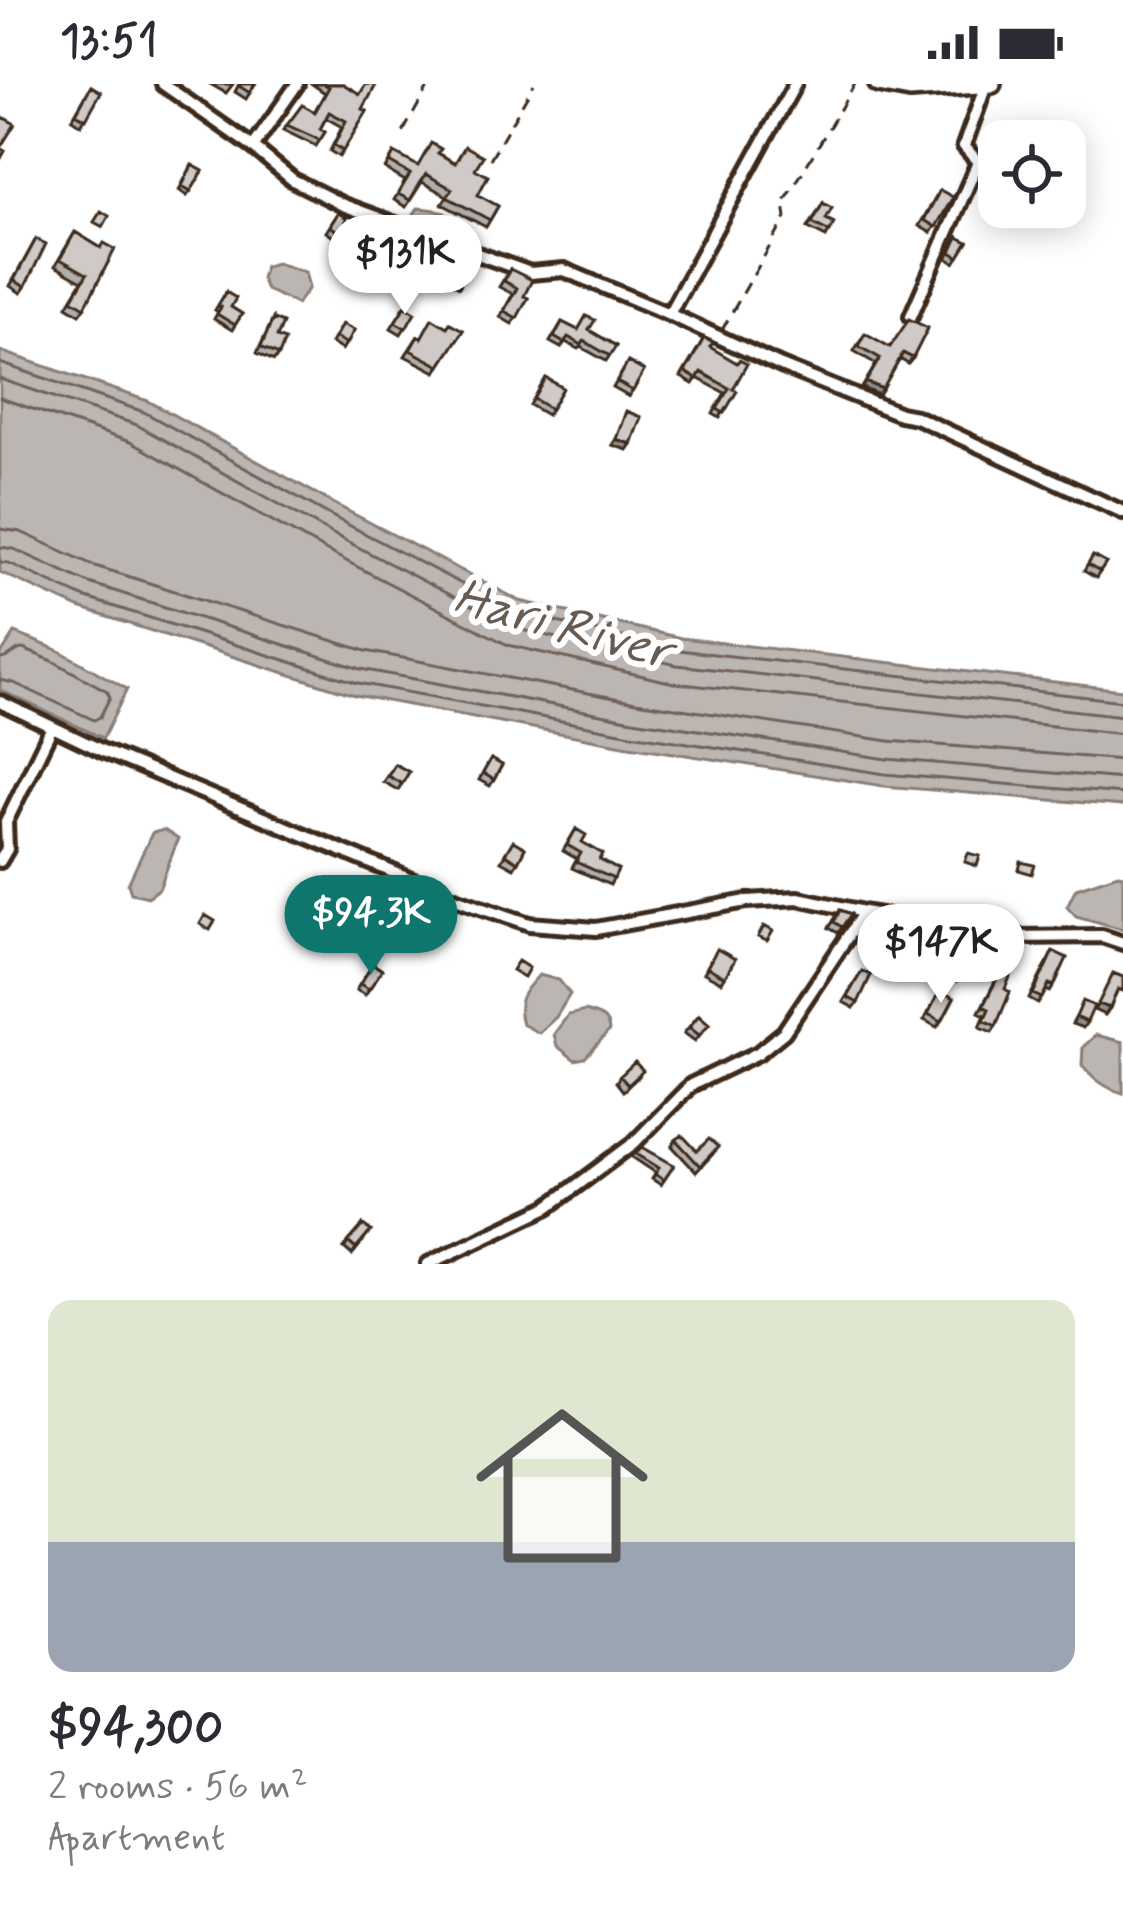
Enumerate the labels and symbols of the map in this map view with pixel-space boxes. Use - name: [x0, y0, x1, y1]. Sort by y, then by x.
- pin: $131K: [321, 215, 489, 317]
- water label: Hari River: [446, 565, 684, 688]
- pin: $94.3K: [273, 875, 469, 977]
- pin: $147K: [857, 904, 1025, 1006]

